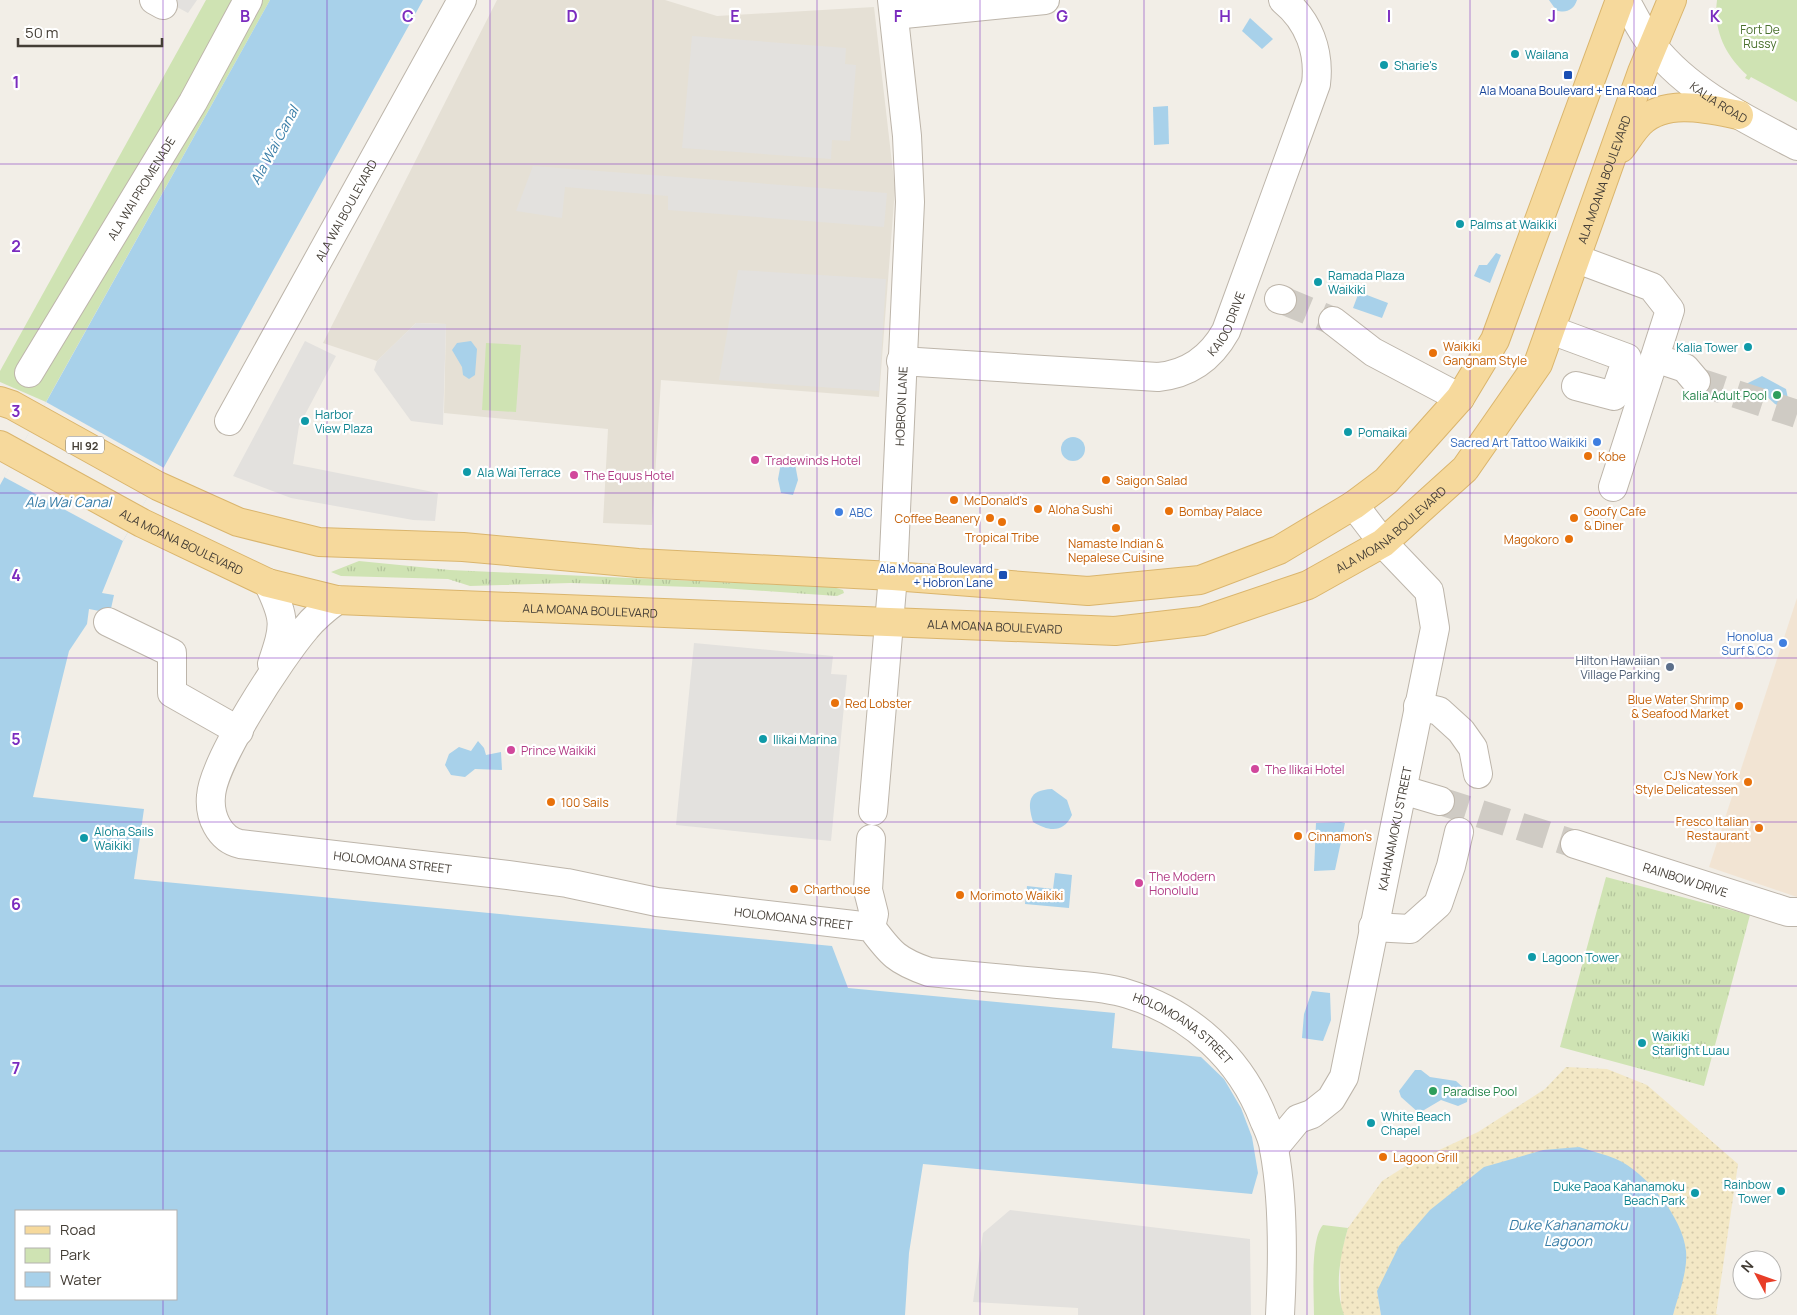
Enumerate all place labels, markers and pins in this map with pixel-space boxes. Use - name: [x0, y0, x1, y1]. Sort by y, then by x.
- place label: Wailana: [1525, 46, 1568, 63]
- marker: Wailana: [1509, 48, 1521, 60]
- place label: Sharie's: [1394, 57, 1437, 74]
- marker: Sharie's: [1378, 59, 1390, 71]
- marker: Ala Moana Boulevard + Ena Road: [1562, 69, 1574, 81]
- place label: Ala Moana Boulevard + Ena Road: [1479, 82, 1657, 99]
- place label: Palms at Waikiki: [1470, 216, 1557, 233]
- marker: Palms at Waikiki: [1454, 218, 1466, 230]
- place label: Ramada Plaza Waikiki: [1328, 267, 1405, 298]
- marker: Ramada Plaza Waikiki: [1312, 276, 1324, 288]
- place label: Waikiki Gangnam Style: [1443, 338, 1527, 369]
- place label: Kalia Tower: [1676, 339, 1739, 356]
- marker: Kalia Tower: [1742, 341, 1754, 353]
- marker: Waikiki Gangnam Style: [1427, 347, 1439, 359]
- place label: Kalia Adult Pool: [1682, 387, 1767, 404]
- marker: Kalia Adult Pool: [1771, 389, 1783, 401]
- place label: Harbor View Plaza: [315, 406, 373, 437]
- marker: Harbor View Plaza: [299, 415, 311, 427]
- place label: Pomaikai: [1358, 424, 1407, 441]
- marker: Pomaikai: [1342, 426, 1354, 438]
- place label: Sacred Art Tattoo Waikiki: [1450, 434, 1587, 451]
- marker: Sacred Art Tattoo Waikiki: [1591, 436, 1603, 448]
- place label: Kobe: [1598, 448, 1626, 465]
- marker: Kobe: [1582, 450, 1594, 462]
- place label: Tradewinds Hotel: [765, 452, 861, 469]
- marker: Tradewinds Hotel: [749, 454, 761, 466]
- place label: Ala Wai Terrace: [477, 464, 561, 481]
- marker: Ala Wai Terrace: [461, 466, 473, 478]
- place label: The Equus Hotel: [584, 467, 674, 484]
- marker: The Equus Hotel: [568, 469, 580, 481]
- place label: Saigon Salad: [1116, 472, 1187, 489]
- marker: Saigon Salad: [1100, 474, 1112, 486]
- place label: McDonald's: [964, 492, 1028, 509]
- marker: McDonald's: [948, 494, 960, 506]
- place label: Aloha Sushi: [1048, 501, 1112, 518]
- marker: Aloha Sushi: [1032, 503, 1044, 515]
- place label: Bombay Palace: [1179, 503, 1262, 520]
- place label: Goofy Cafe & Diner: [1584, 503, 1646, 534]
- place label: ABC: [849, 504, 873, 521]
- marker: Bombay Palace: [1163, 505, 1175, 517]
- marker: ABC: [833, 506, 845, 518]
- place label: Coffee Beanery: [895, 510, 981, 527]
- marker: Coffee Beanery: [984, 512, 996, 524]
- marker: Goofy Cafe & Diner: [1568, 512, 1580, 524]
- marker: Tropical Tribe: [996, 516, 1008, 528]
- marker: Namaste Indian & Nepalese Cuisine: [1110, 522, 1122, 534]
- place label: Tropical Tribe: [965, 529, 1039, 546]
- place label: Magokoro: [1504, 531, 1559, 548]
- marker: Magokoro: [1563, 533, 1575, 545]
- place label: Namaste Indian & Nepalese Cuisine: [1068, 535, 1164, 566]
- place label: Ala Moana Boulevard + Hobron Lane: [879, 560, 993, 591]
- marker: Ala Moana Boulevard + Hobron Lane: [997, 569, 1009, 581]
- place label: Honolua Surf & Co: [1722, 628, 1773, 659]
- marker: Honolua Surf & Co: [1777, 637, 1789, 649]
- place label: Hilton Hawaiian Village Parking: [1575, 652, 1660, 683]
- marker: Hilton Hawaiian Village Parking: [1664, 661, 1676, 673]
- place label: Blue Water Shrimp & Seafood Market: [1628, 691, 1729, 722]
- place label: Red Lobster: [845, 695, 912, 712]
- marker: Red Lobster: [829, 697, 841, 709]
- marker: Blue Water Shrimp & Seafood Market: [1733, 700, 1745, 712]
- place label: Ilikai Marina: [773, 731, 837, 748]
- marker: Ilikai Marina: [757, 733, 769, 745]
- place label: Prince Waikiki: [521, 742, 596, 759]
- marker: Prince Waikiki: [505, 744, 517, 756]
- place label: The Ilikai Hotel: [1265, 761, 1345, 778]
- marker: The Ilikai Hotel: [1249, 763, 1261, 775]
- place label: CJ’s New York Style Delicatessen: [1635, 767, 1739, 798]
- marker: CJ’s New York Style Delicatessen: [1742, 776, 1754, 788]
- place label: 100 Sails: [561, 794, 609, 811]
- marker: 100 Sails: [545, 796, 557, 808]
- place label: Fresco Italian Restaurant: [1676, 813, 1749, 844]
- marker: Fresco Italian Restaurant: [1753, 822, 1765, 834]
- place label: Aloha Sails Waikiki: [94, 823, 154, 854]
- place label: Cinnamon's: [1308, 828, 1372, 845]
- marker: Cinnamon's: [1292, 830, 1304, 842]
- marker: Aloha Sails Waikiki: [78, 832, 90, 844]
- place label: The Modern Honolulu: [1149, 868, 1215, 899]
- marker: The Modern Honolulu: [1133, 877, 1145, 889]
- place label: Charthouse: [804, 881, 870, 898]
- marker: Charthouse: [788, 883, 800, 895]
- place label: Morimoto Waikiki: [970, 887, 1063, 904]
- marker: Morimoto Waikiki: [954, 889, 966, 901]
- place label: Lagoon Tower: [1542, 949, 1620, 966]
- marker: Lagoon Tower: [1526, 951, 1538, 963]
- place label: Waikiki Starlight Luau: [1652, 1028, 1729, 1059]
- marker: Waikiki Starlight Luau: [1636, 1037, 1648, 1049]
- place label: Paradise Pool: [1443, 1083, 1517, 1100]
- marker: Paradise Pool: [1427, 1085, 1439, 1097]
- place label: White Beach Chapel: [1381, 1108, 1451, 1139]
- marker: White Beach Chapel: [1365, 1117, 1377, 1129]
- place label: Lagoon Grill: [1393, 1149, 1458, 1166]
- marker: Lagoon Grill: [1377, 1151, 1389, 1163]
- place label: Rainbow Tower: [1724, 1176, 1772, 1207]
- place label: Duke Paoa Kahanamoku Beach Park: [1553, 1178, 1686, 1209]
- marker: Rainbow Tower: [1775, 1185, 1787, 1197]
- marker: Duke Paoa Kahanamoku Beach Park: [1689, 1187, 1701, 1199]

